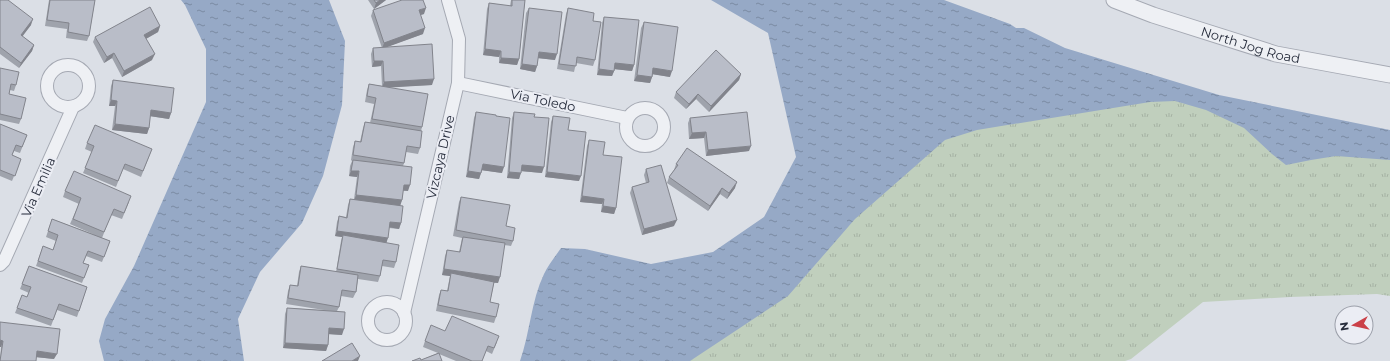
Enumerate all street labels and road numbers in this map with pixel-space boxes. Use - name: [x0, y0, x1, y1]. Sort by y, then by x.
- street label: North Jog Road: [1199, 23, 1302, 66]
- street label: Via Toledo: [509, 85, 577, 115]
- street label: Vizcaya Drive: [423, 113, 457, 200]
- street label: Via Emilia: [18, 154, 58, 220]

